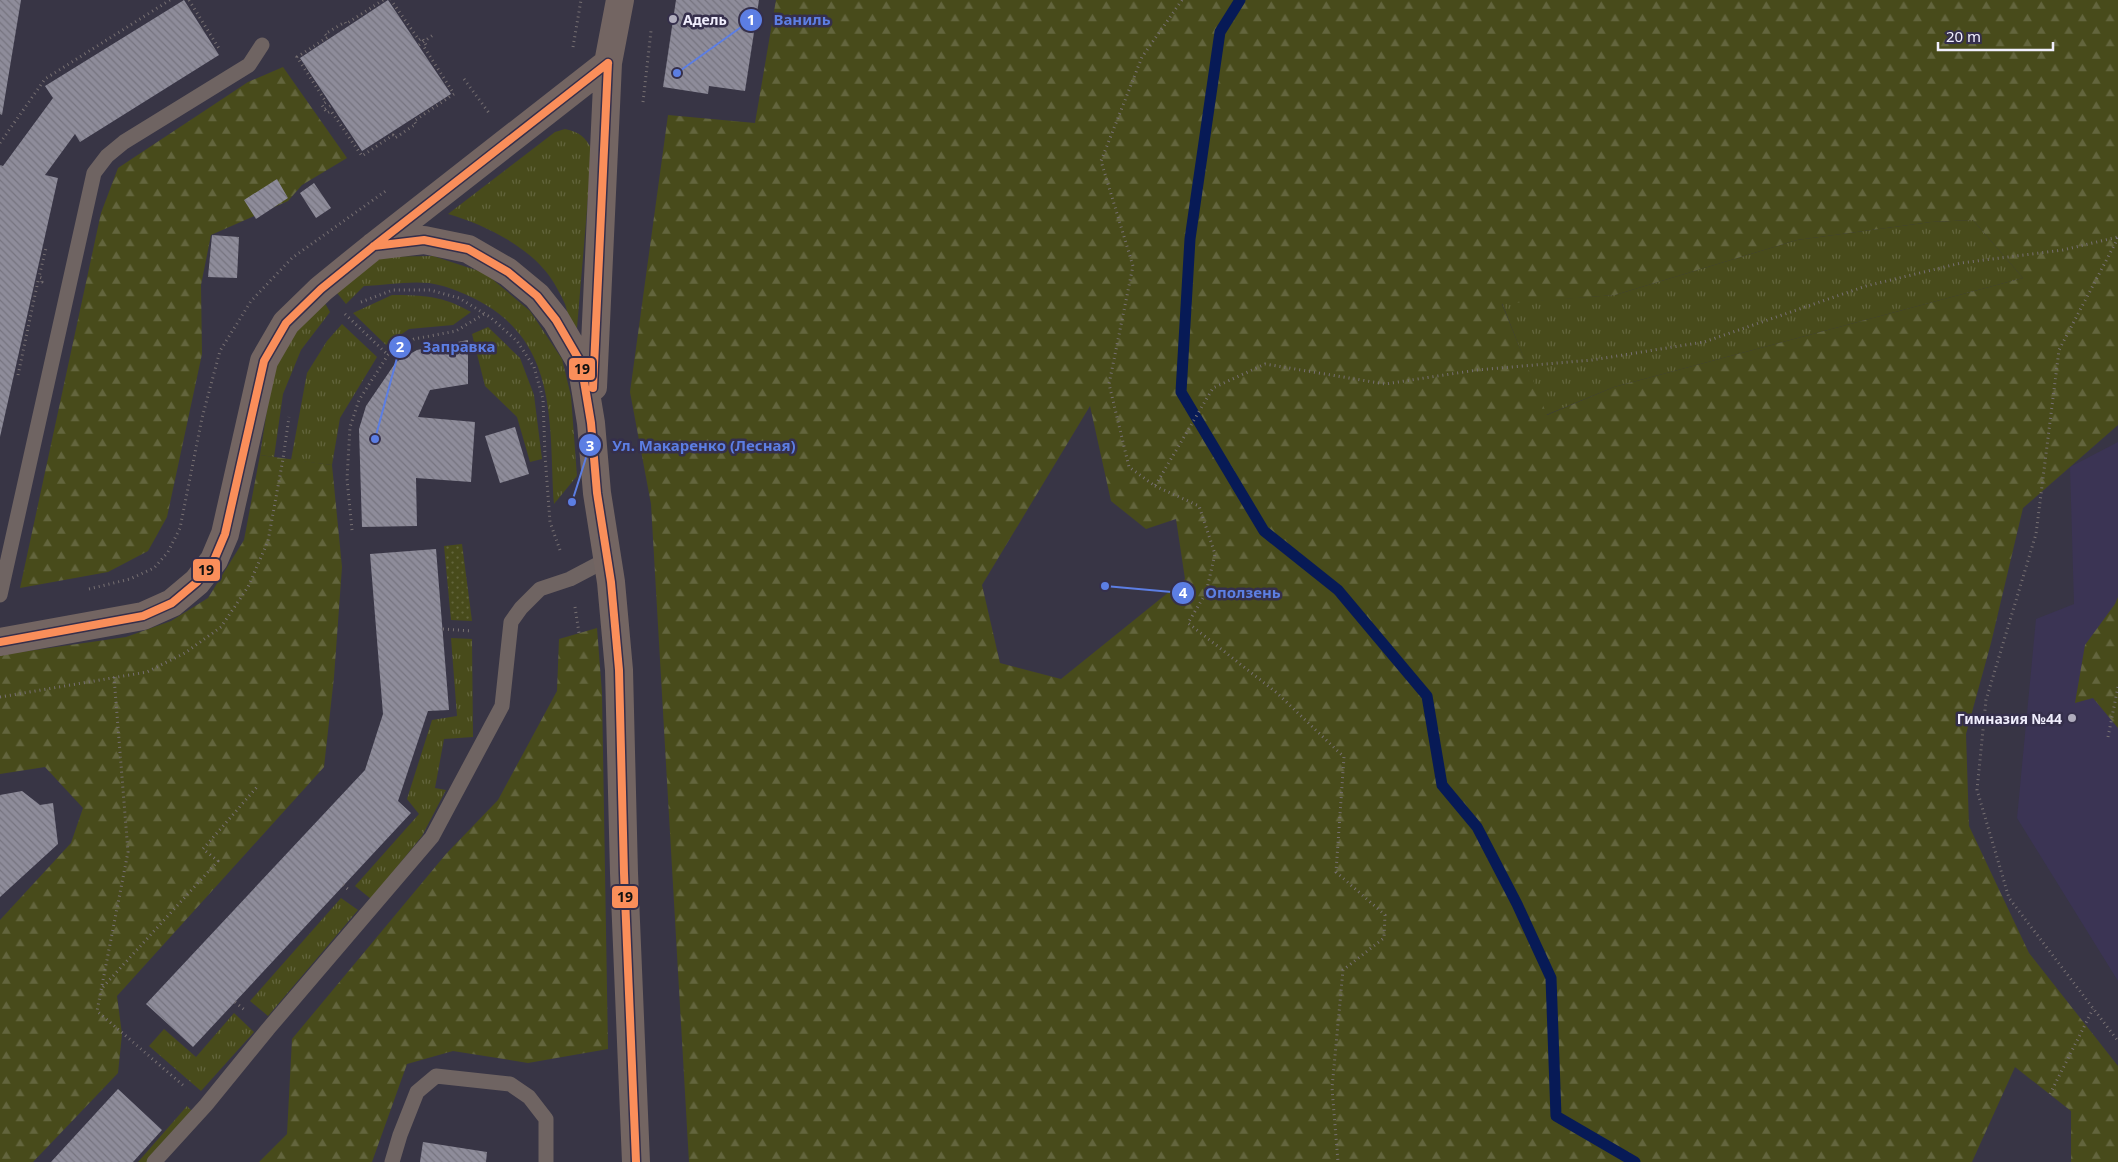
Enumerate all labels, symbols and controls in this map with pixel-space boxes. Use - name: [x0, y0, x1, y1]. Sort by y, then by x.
- callout: Ваниль: [738, 5, 840, 35]
- text: 1: [747, 9, 755, 29]
- text: Ваниль: [773, 9, 831, 29]
- place label: Адель: [683, 10, 727, 29]
- marker: Адель: [667, 13, 679, 25]
- scale bar: [1938, 20, 2053, 52]
- text: 20 m: [1946, 26, 1981, 46]
- callout: Заправка: [387, 332, 505, 362]
- text: 2: [396, 336, 405, 356]
- text: Заправка: [423, 336, 495, 356]
- line badge: 19: [568, 357, 596, 381]
- text: 19: [574, 359, 590, 378]
- callout: Ул. Макаренко (Лесная): [577, 430, 805, 460]
- text: 3: [586, 435, 594, 455]
- text: Ул. Макаренко (Лесная): [612, 435, 796, 455]
- line badge: 19: [192, 558, 221, 582]
- text: 19: [198, 560, 214, 579]
- callout: Оползень: [1171, 578, 1291, 608]
- text: 4: [1179, 582, 1188, 602]
- text: Оползень: [1205, 582, 1281, 602]
- place label: Гимназия №44: [1957, 709, 2062, 728]
- marker: Гимназия №44: [2066, 712, 2078, 724]
- line badge: 19: [611, 885, 639, 909]
- text: 19: [617, 887, 633, 906]

